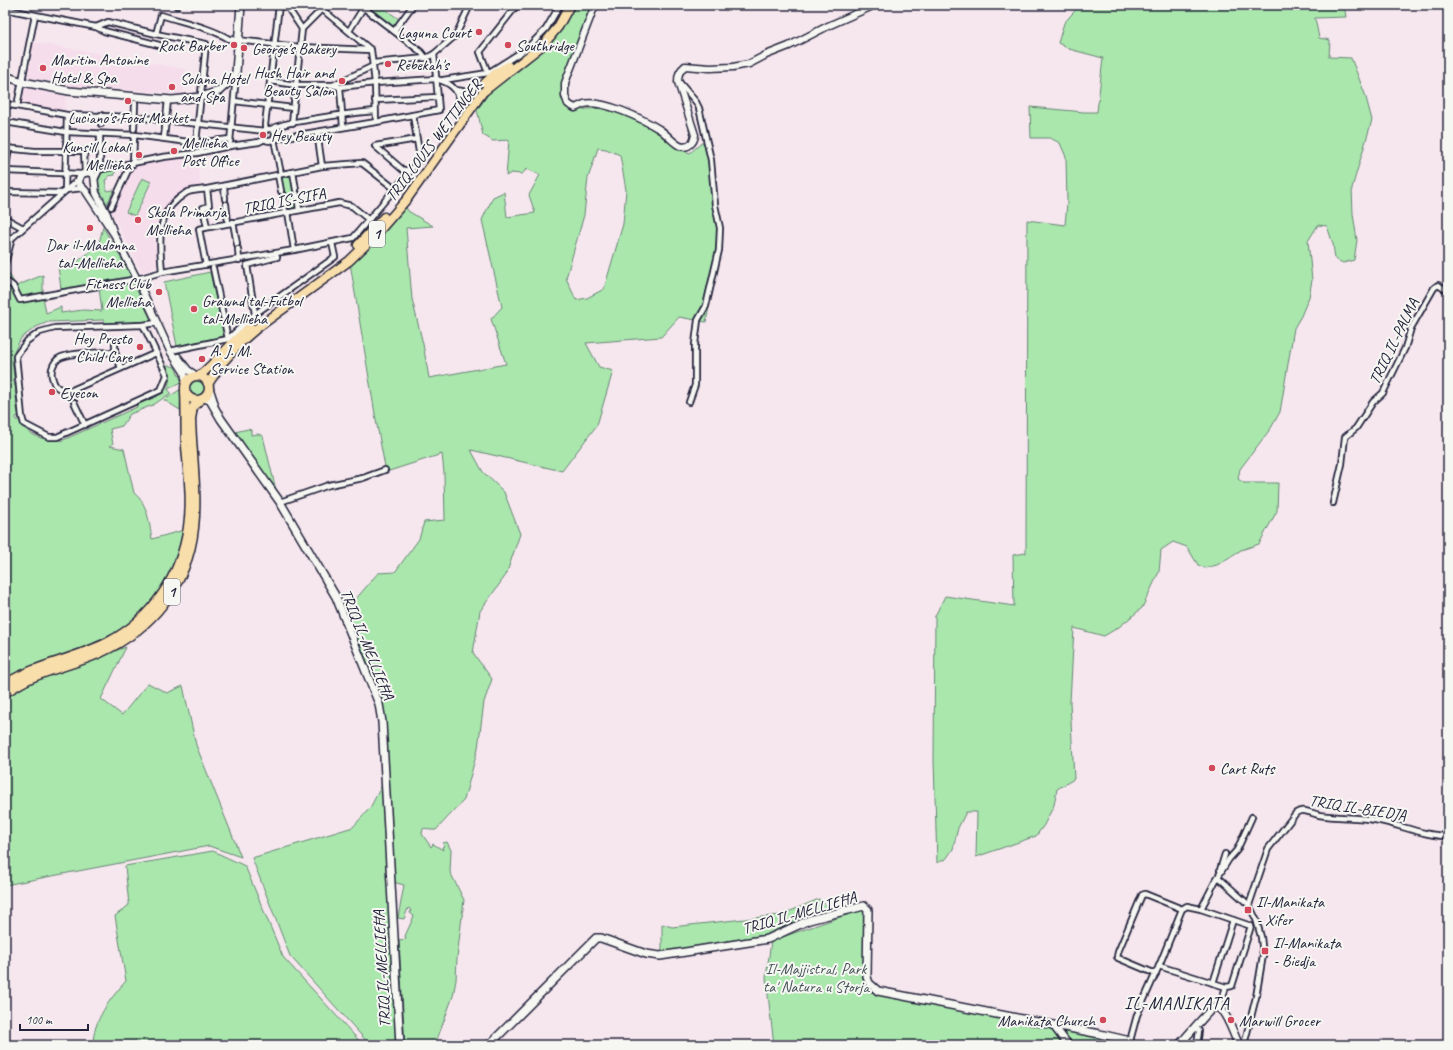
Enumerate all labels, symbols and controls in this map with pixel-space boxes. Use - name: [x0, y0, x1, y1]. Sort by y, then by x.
- place label: Laguna Court: [398, 23, 473, 43]
- marker: Laguna Court: [474, 27, 484, 37]
- place label: Rock Barber: [158, 36, 227, 56]
- place label: Southridge: [516, 36, 575, 56]
- place label: George's Bakery: [252, 39, 338, 59]
- marker: Rock Barber: [229, 40, 239, 50]
- marker: Southridge: [503, 40, 513, 50]
- marker: George's Bakery: [239, 43, 249, 53]
- place label: Maritim Antonine Hotel & Spa: [51, 50, 150, 88]
- place label: Rebekah's: [396, 55, 450, 75]
- marker: Rebekah's: [383, 59, 393, 69]
- marker: Maritim Antonine Hotel & Spa: [38, 63, 48, 73]
- place label: Hush Hair and Beauty Salon: [254, 63, 337, 101]
- place label: Solana Hotel and Spa: [180, 69, 251, 107]
- street label: TRIQ LOUIS WETTINGER: [381, 74, 487, 206]
- marker: Hush Hair and Beauty Salon: [337, 76, 347, 86]
- marker: Solana Hotel and Spa: [167, 82, 177, 92]
- marker: Luciano's Food Market: [123, 96, 133, 106]
- place label: Luciano's Food Market: [68, 108, 190, 128]
- place label: Hey Beauty: [271, 126, 333, 146]
- marker: Hey Beauty: [258, 130, 268, 140]
- place label: Mellieħa Post Office: [182, 133, 241, 171]
- place label: Kunsill Lokali Mellieħa: [62, 137, 133, 175]
- marker: Mellieħa Post Office: [169, 146, 179, 156]
- marker: Kunsill Lokali Mellieħa: [134, 150, 144, 160]
- street label: TRIQ IS-SIFA: [241, 183, 328, 219]
- place label: Skola Primarja Mellieħa: [146, 202, 228, 240]
- marker: Skola Primarja Mellieħa: [133, 215, 143, 225]
- road number: 1: [369, 221, 385, 247]
- marker: Dar il-Madonna tal-Mellieħa: [85, 223, 95, 233]
- place label: Dar il-Madonna tal-Mellieħa: [46, 235, 136, 273]
- place label: Fitness Club Mellieħa: [85, 274, 152, 312]
- marker: Fitness Club Mellieħa: [154, 287, 164, 297]
- place label: Grawnd tal-Futbol tal-Mellieħa: [202, 291, 305, 329]
- street label: TRIQ IL-PALMA: [1365, 294, 1424, 388]
- marker: Grawnd tal-Futbol tal-Mellieħa: [189, 304, 199, 314]
- place label: Hey Presto Child Care: [74, 329, 134, 367]
- place label: A. J. M. Service Station: [210, 341, 294, 379]
- marker: Hey Presto Child Care: [135, 342, 145, 352]
- marker: A. J. M. Service Station: [197, 354, 207, 364]
- place label: Eyecon: [60, 383, 98, 403]
- marker: Eyecon: [47, 387, 57, 397]
- road number: 1: [164, 579, 180, 605]
- street label: TRIQ IL-MELLIEĦA: [336, 586, 399, 703]
- place label: Cart Ruts: [1220, 759, 1276, 779]
- marker: Cart Ruts: [1207, 763, 1217, 773]
- street label: TRIQ IL-BIEDJA: [1308, 790, 1409, 826]
- street label: TRIQ IL-MELLIEĦA: [740, 887, 859, 939]
- place label: Il-Manikata - Xifer: [1256, 892, 1325, 930]
- marker: Il-Manikata - Xifer: [1243, 905, 1253, 915]
- street label: TRIQ IL-MELLIEĦA: [369, 909, 395, 1028]
- place label: Il-Manikata - Biedja: [1273, 933, 1342, 971]
- marker: Il-Manikata - Biedja: [1260, 946, 1270, 956]
- park label: Il-Majjistral, Park ta' Natura u Storja: [763, 959, 870, 997]
- district label: IL-MANIKATA: [1124, 992, 1230, 1014]
- scale bar: [20, 1006, 88, 1032]
- place label: Manikata Church: [998, 1011, 1097, 1031]
- place label: Marwill Grocer: [1239, 1011, 1322, 1031]
- text: 100 m: [26, 1012, 53, 1028]
- marker: Manikata Church: [1098, 1015, 1108, 1025]
- marker: Marwill Grocer: [1226, 1015, 1236, 1025]

